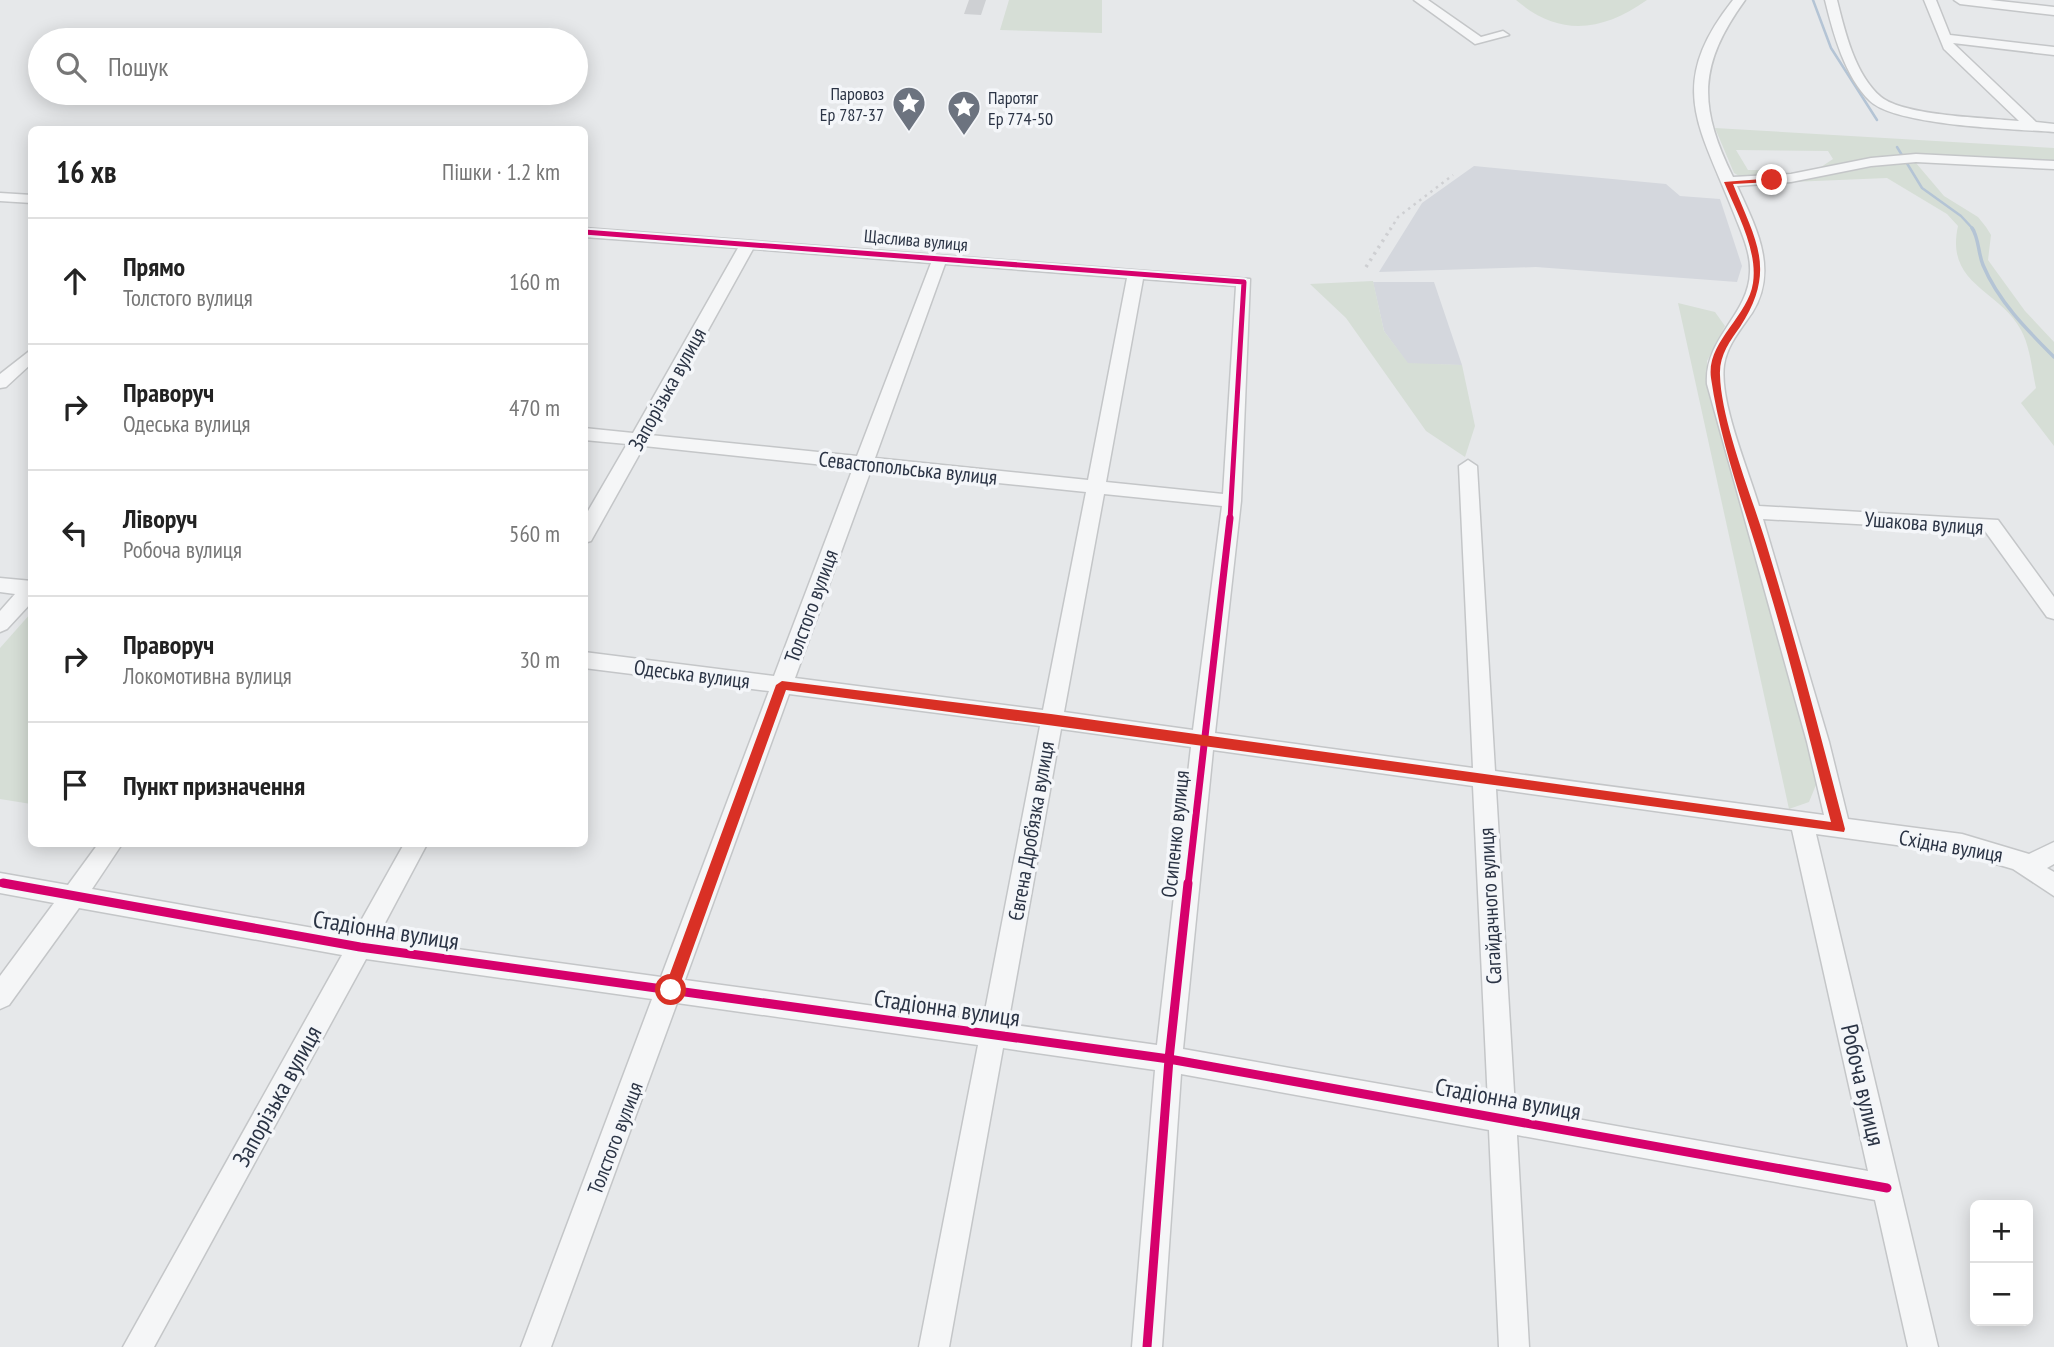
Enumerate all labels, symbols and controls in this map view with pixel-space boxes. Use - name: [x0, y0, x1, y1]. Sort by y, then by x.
- search box: [28, 28, 588, 105]
- icon: search: [52, 48, 90, 86]
- text: Пошук: [108, 50, 168, 83]
- place label: Паровоз Ер 787-37: [820, 82, 884, 126]
- place icon: Паровоз Ер 787-37: [890, 84, 928, 133]
- place label: Паротяг Ер 774-50: [988, 86, 1053, 130]
- place icon: Паротяг Ер 774-50: [945, 88, 983, 137]
- text: 16 хв: [56, 152, 117, 191]
- text: Пішки · 1.2 km: [442, 157, 560, 186]
- route end: [1756, 164, 1787, 195]
- street label: Щаслива вулиця: [863, 224, 969, 256]
- text: Прямо: [123, 250, 185, 283]
- icon: ahead: [56, 262, 94, 300]
- text: 160 m: [509, 267, 560, 296]
- text: Толстого вулиця: [123, 283, 253, 312]
- street label: Запорізька вулиця: [622, 323, 712, 455]
- text: Праворуч: [123, 376, 214, 409]
- icon: right: [56, 388, 94, 426]
- text: 470 m: [509, 393, 560, 422]
- text: Одеська вулиця: [123, 409, 250, 438]
- street label: Севастопольська вулиця: [817, 445, 999, 491]
- text: Ліворуч: [123, 502, 197, 535]
- street label: Ушакова вулиця: [1864, 505, 1984, 541]
- icon: left: [56, 514, 94, 552]
- text: 560 m: [509, 519, 560, 548]
- text: Робоча вулиця: [123, 535, 242, 564]
- street label: Толстого вулиця: [778, 546, 844, 666]
- text: Праворуч: [123, 628, 214, 661]
- icon: right: [56, 640, 94, 678]
- text: 30 m: [519, 645, 560, 674]
- street label: Одеська вулиця: [633, 654, 751, 694]
- text: Локомотивна вулиця: [123, 661, 292, 690]
- street label: Євгена Дроб’язка вулиця: [1002, 739, 1060, 923]
- icon: arrive: [56, 766, 94, 804]
- text: Пункт призначення: [123, 769, 305, 802]
- street label: Осипенко вулиця: [1155, 769, 1195, 899]
- street label: Східна вулиця: [1897, 824, 2005, 868]
- street label: Сагайдачного вулиця: [1472, 827, 1508, 985]
- street label: Стадіонна вулиця: [311, 903, 461, 957]
- route start: [655, 974, 686, 1005]
- street label: Стадіонна вулиця: [872, 982, 1022, 1034]
- street label: Запорізька вулиця: [226, 1020, 328, 1172]
- street label: Робоча вулиця: [1834, 1021, 1892, 1149]
- street label: Стадіонна вулиця: [1433, 1071, 1583, 1127]
- street label: Толстого вулиця: [581, 1078, 649, 1198]
- map controls: [1970, 1200, 2033, 1326]
- button: +: [1970, 1200, 2033, 1263]
- button: −: [1970, 1263, 2033, 1326]

